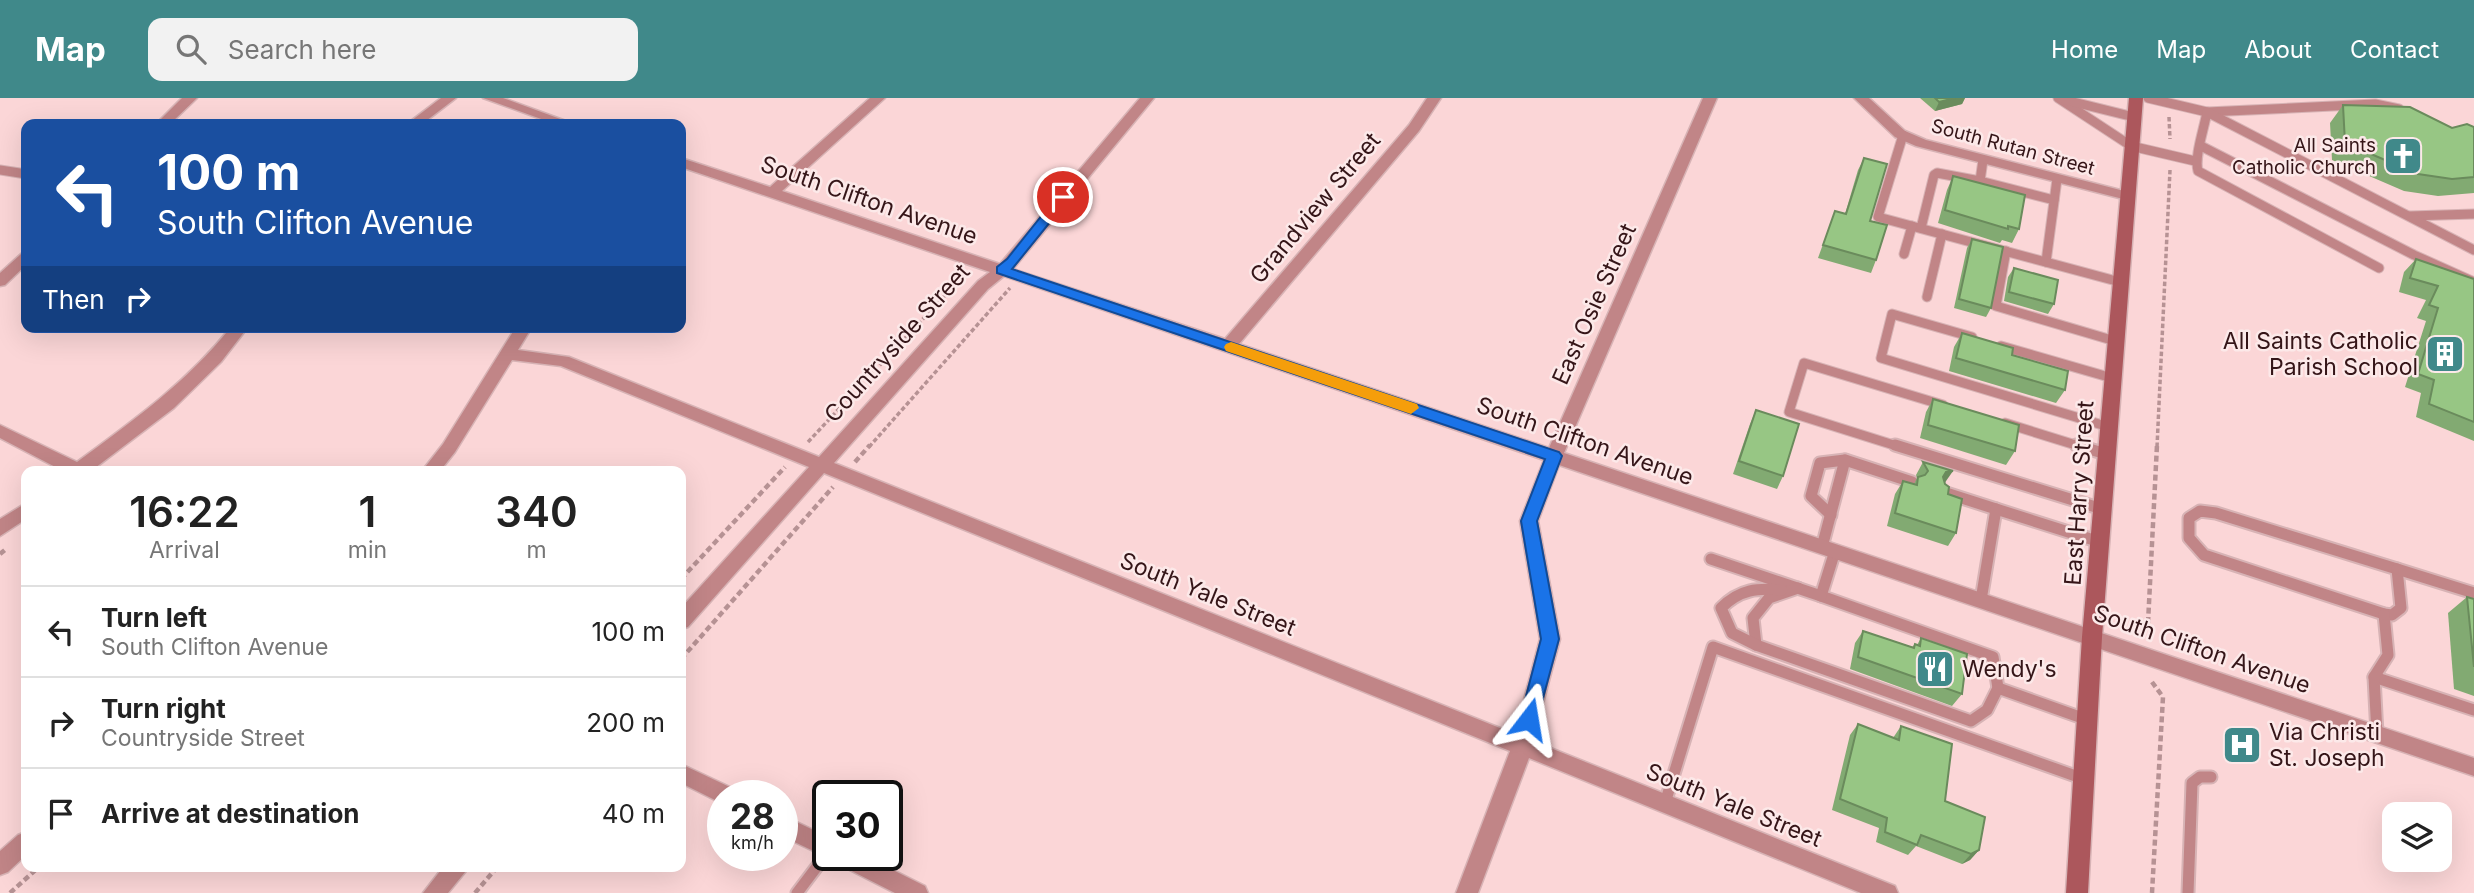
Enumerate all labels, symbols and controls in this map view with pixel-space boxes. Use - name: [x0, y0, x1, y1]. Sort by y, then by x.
- search box: [148, 18, 638, 81]
- text: Map: [35, 29, 106, 69]
- icon: search: [172, 30, 210, 68]
- text: Search here: [228, 34, 376, 65]
- text: Home: [2051, 35, 2118, 64]
- text: Map: [2156, 35, 2206, 64]
- text: About: [2244, 35, 2312, 64]
- text: Contact: [2350, 35, 2439, 64]
- street label: South Rutan Street: [1929, 114, 2097, 180]
- street label: Grandview Street: [1244, 127, 1387, 289]
- place label: All Saints Catholic Church: [2232, 134, 2376, 179]
- church icon: All Saints Catholic Church: [2382, 135, 2424, 177]
- text: 100 m: [157, 143, 301, 202]
- icon: left: [42, 147, 133, 238]
- street label: South Clifton Avenue: [757, 150, 981, 250]
- pin: [1033, 167, 1093, 227]
- icon: arrive: [1044, 178, 1082, 216]
- text: South Clifton Avenue: [157, 203, 473, 242]
- street label: East Osie Street: [1546, 219, 1642, 389]
- street label: Countryside Street: [818, 258, 976, 428]
- icon: right: [119, 280, 157, 318]
- text: Then: [42, 284, 105, 315]
- place label: All Saints Catholic Parish School: [2223, 327, 2418, 381]
- building icon: All Saints Catholic Parish School: [2424, 333, 2466, 375]
- street label: South Clifton Avenue: [1473, 391, 1697, 491]
- street label: East Harry Street: [2059, 399, 2099, 586]
- text: 16:22: [129, 486, 240, 537]
- text: 1: [359, 486, 376, 537]
- text: 340: [495, 486, 578, 537]
- text: Arrival: [149, 536, 220, 564]
- text: min: [348, 536, 387, 564]
- text: m: [526, 536, 547, 564]
- street label: South Yale Street: [1116, 546, 1300, 642]
- street label: South Clifton Avenue: [2090, 599, 2314, 699]
- text: Turn left: [101, 602, 207, 633]
- icon: left: [42, 613, 80, 651]
- text: 100 m: [592, 616, 665, 647]
- text: South Clifton Avenue: [101, 633, 328, 661]
- restaurant icon: Wendy's: [1914, 648, 1956, 690]
- place label: Wendy's: [1962, 655, 2057, 683]
- position arrow: [1492, 682, 1566, 756]
- text: Turn right: [101, 693, 226, 724]
- icon: right: [42, 704, 80, 742]
- text: 200 m: [586, 707, 665, 738]
- place label: Via Christi St. Joseph: [2269, 718, 2385, 772]
- text: Countryside Street: [101, 724, 305, 752]
- hospital icon: Via Christi St. Joseph: [2221, 724, 2263, 766]
- street label: South Yale Street: [1642, 757, 1826, 853]
- speed limit sign: 30: [812, 780, 903, 871]
- icon: arrive: [42, 795, 80, 833]
- text: 28: [730, 795, 775, 837]
- text: Arrive at destination: [101, 798, 360, 829]
- text: 40 m: [602, 798, 665, 829]
- map controls: [2382, 802, 2452, 872]
- button: layers: [2382, 802, 2452, 872]
- text: km/h: [731, 832, 774, 853]

